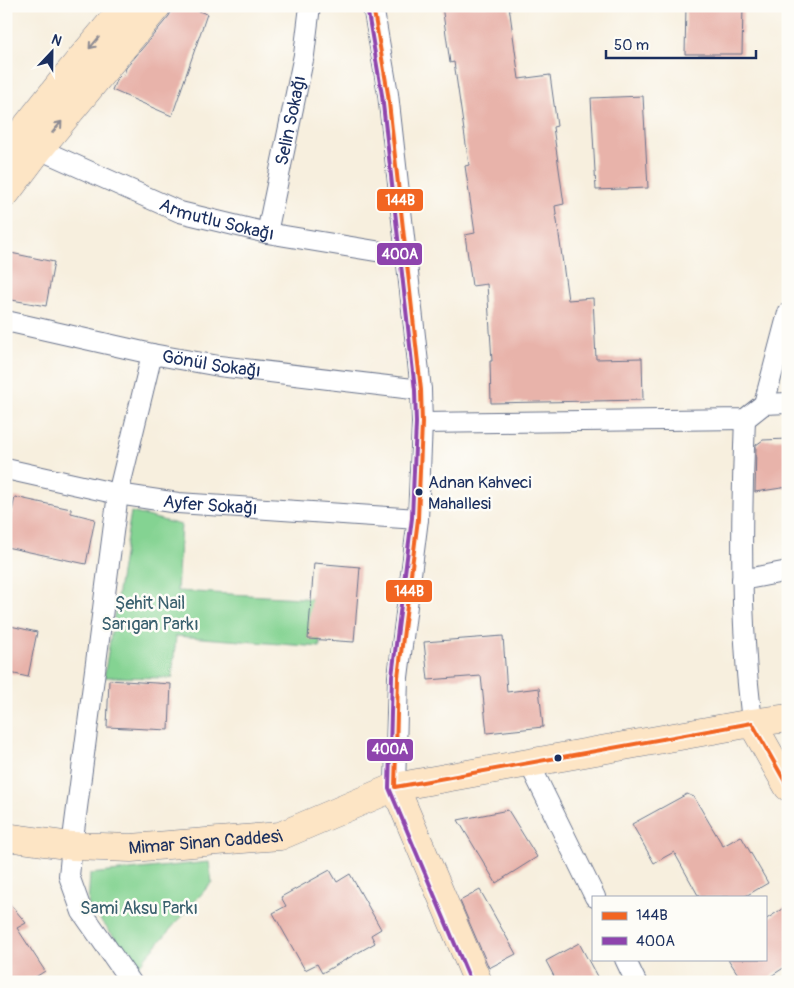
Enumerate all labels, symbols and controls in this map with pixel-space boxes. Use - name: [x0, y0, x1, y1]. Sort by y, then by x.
- north arrow: [28, 28, 78, 78]
- scale bar: [606, 28, 756, 60]
- text: N: [49, 31, 64, 50]
- text: 50 m: [614, 36, 649, 55]
- one-way arrow: [88, 37, 99, 50]
- street label: Selin Sokağı: [270, 74, 311, 167]
- one-way arrow: [52, 121, 63, 134]
- line badge: 144B: [376, 188, 424, 212]
- text: 144B: [385, 192, 415, 209]
- street label: Armutlu Sokağı: [156, 193, 276, 246]
- line badge: 400A: [376, 242, 423, 266]
- text: 400A: [382, 246, 418, 263]
- street label: Gönül Sokağı: [160, 345, 262, 383]
- place label: Adnan Kahveci Mahallesi: [428, 472, 532, 514]
- marker: Adnan Kahveci Mahallesi: [414, 487, 424, 497]
- street label: Ayfer Sokağı: [162, 490, 258, 520]
- line badge: 144B: [385, 579, 433, 603]
- text: 144B: [394, 583, 424, 600]
- park label: Şehit Nail Sarıgan Parkı: [101, 592, 199, 636]
- line badge: 400A: [366, 738, 414, 762]
- text: 400A: [372, 741, 408, 758]
- unlabelled marker: [553, 753, 563, 763]
- street label: Mimar Sinan Caddesi: [128, 825, 286, 860]
- legend: [592, 896, 766, 960]
- park label: Sami Aksu Parkı: [80, 897, 198, 920]
- text: 144B: [636, 906, 668, 925]
- text: 400A: [636, 932, 675, 951]

